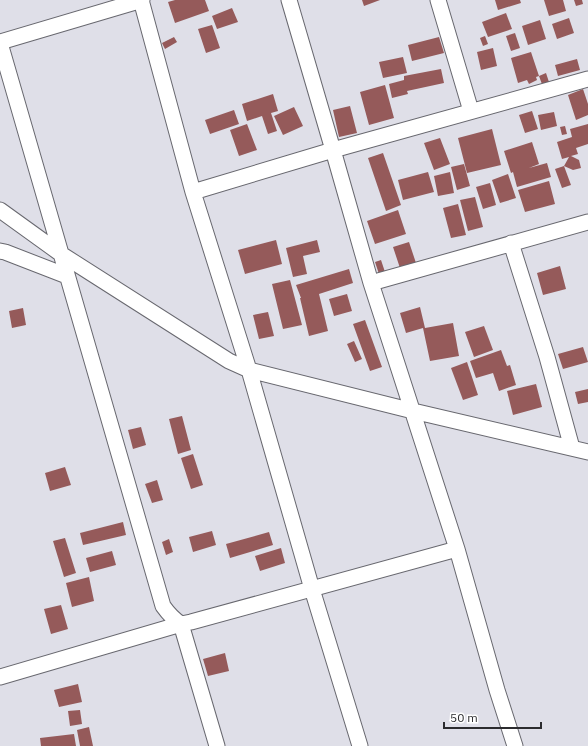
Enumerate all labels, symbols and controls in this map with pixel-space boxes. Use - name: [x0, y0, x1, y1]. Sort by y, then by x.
- scale bar: [444, 704, 541, 730]
- text: 50 m: [450, 710, 478, 725]

